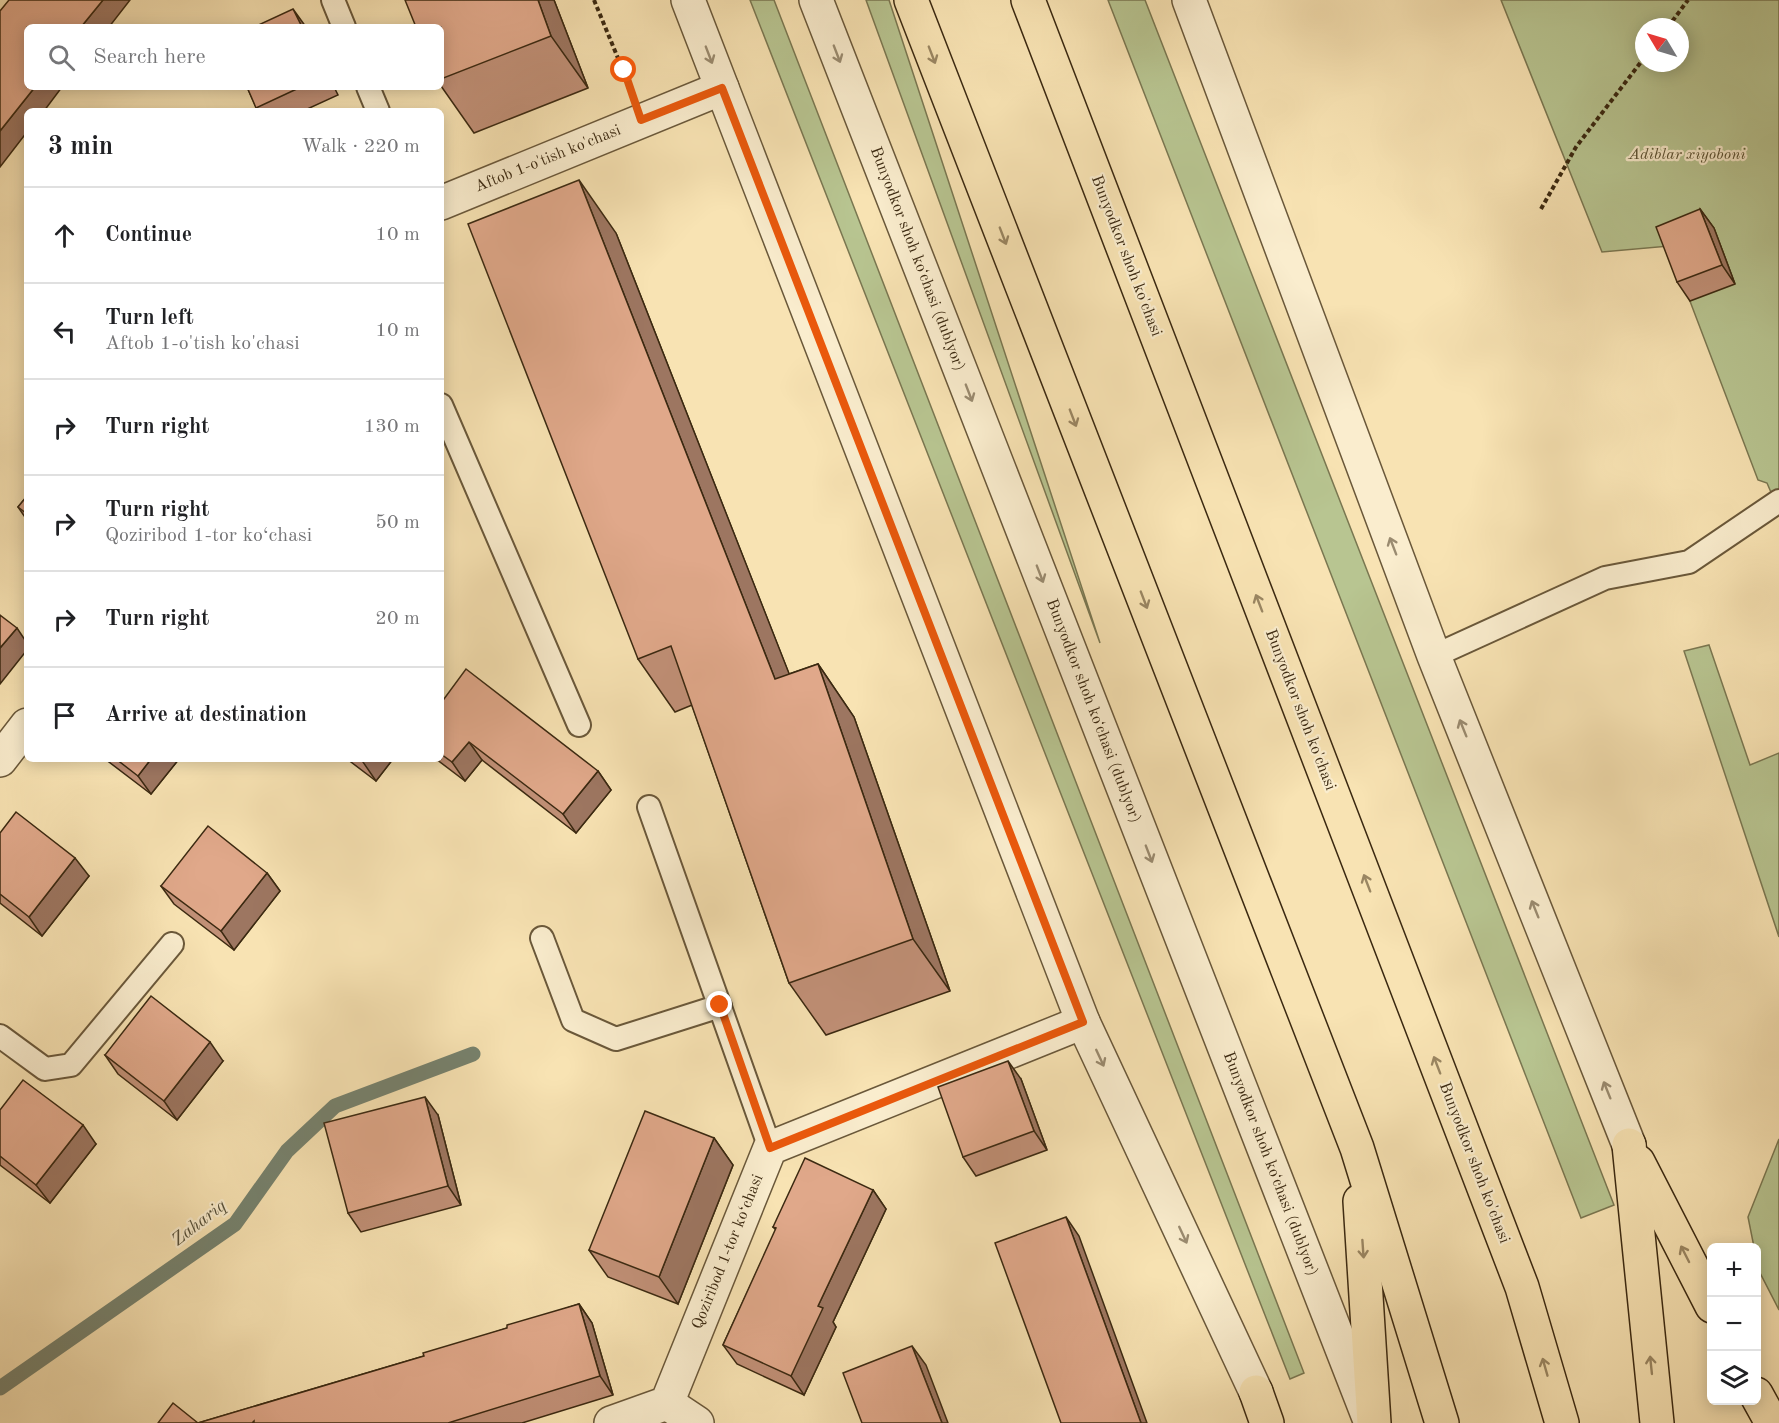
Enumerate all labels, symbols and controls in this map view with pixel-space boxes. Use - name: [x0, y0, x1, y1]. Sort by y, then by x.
- north arrow: [1635, 18, 1689, 72]
- search box: [24, 24, 444, 90]
- icon: search: [45, 41, 78, 74]
- one-way arrow: [704, 45, 715, 63]
- one-way arrow: [832, 45, 843, 63]
- one-way arrow: [927, 45, 938, 63]
- text: Search here: [93, 46, 206, 68]
- route start: [610, 56, 636, 82]
- street label: Aftob 1-o'tish ko'chasi: [473, 122, 623, 196]
- text: 3 min: [48, 134, 113, 160]
- text: Walk · 220 m: [301, 137, 420, 157]
- street label: Bunyodkor shoh koʻchasi (dublyor): [867, 144, 968, 373]
- park label: Adiblar xiyoboni: [1627, 147, 1746, 163]
- street label: Bunyodkor shoh ko'chasi: [1088, 173, 1164, 339]
- icon: ahead: [48, 219, 81, 252]
- text: Continue: [105, 224, 192, 246]
- text: 10 m: [375, 225, 420, 245]
- one-way arrow: [998, 227, 1009, 245]
- text: Turn left: [105, 307, 194, 329]
- icon: left: [48, 315, 81, 348]
- text: 10 m: [375, 321, 420, 341]
- text: Aftob 1-o'tish ko'chasi: [105, 334, 300, 354]
- one-way arrow: [964, 383, 975, 401]
- one-way arrow: [1068, 408, 1079, 427]
- icon: right: [48, 411, 81, 444]
- text: Turn right: [105, 416, 209, 438]
- text: 130 m: [364, 417, 420, 437]
- text: Turn right: [105, 499, 209, 521]
- icon: right: [48, 507, 81, 540]
- text: 50 m: [375, 513, 420, 533]
- text: Qoziribod 1-tor ko‘chasi: [105, 526, 312, 546]
- one-way arrow: [1387, 537, 1398, 556]
- one-way arrow: [1035, 565, 1046, 583]
- one-way arrow: [1139, 590, 1150, 609]
- one-way arrow: [1253, 594, 1264, 613]
- street label: Bunyodkor shoh koʻchasi (dublyor): [1043, 596, 1144, 825]
- icon: right: [48, 603, 81, 636]
- text: Turn right: [105, 608, 209, 630]
- text: 20 m: [375, 609, 420, 629]
- street label: Bunyodkor shoh ko'chasi: [1262, 627, 1338, 793]
- icon: arrive: [48, 699, 81, 732]
- text: Arrive at destination: [105, 704, 307, 726]
- one-way arrow: [1457, 719, 1468, 738]
- one-way arrow: [1144, 844, 1155, 863]
- one-way arrow: [1361, 874, 1372, 893]
- one-way arrow: [1529, 901, 1540, 919]
- route end: [706, 991, 732, 1017]
- one-way arrow: [1095, 1048, 1107, 1066]
- street label: Bunyodkor shoh koʻchasi (dublyor): [1220, 1049, 1321, 1278]
- one-way arrow: [1430, 1056, 1441, 1075]
- street label: Bunyodkor shoh ko'chasi: [1436, 1080, 1512, 1246]
- one-way arrow: [1601, 1082, 1612, 1100]
- street label: Qoziribod 1-tor ko‘chasi: [689, 1172, 766, 1332]
- water label: Zahariq: [169, 1196, 230, 1250]
- one-way arrow: [1177, 1225, 1189, 1243]
- one-way arrow: [1358, 1238, 1369, 1258]
- map controls: [1707, 1243, 1761, 1405]
- button: +: [1707, 1243, 1761, 1297]
- one-way arrow: [1679, 1246, 1691, 1263]
- button: −: [1707, 1297, 1761, 1351]
- button: layers: [1707, 1351, 1761, 1405]
- one-way arrow: [1645, 1355, 1656, 1375]
- one-way arrow: [1539, 1358, 1550, 1377]

